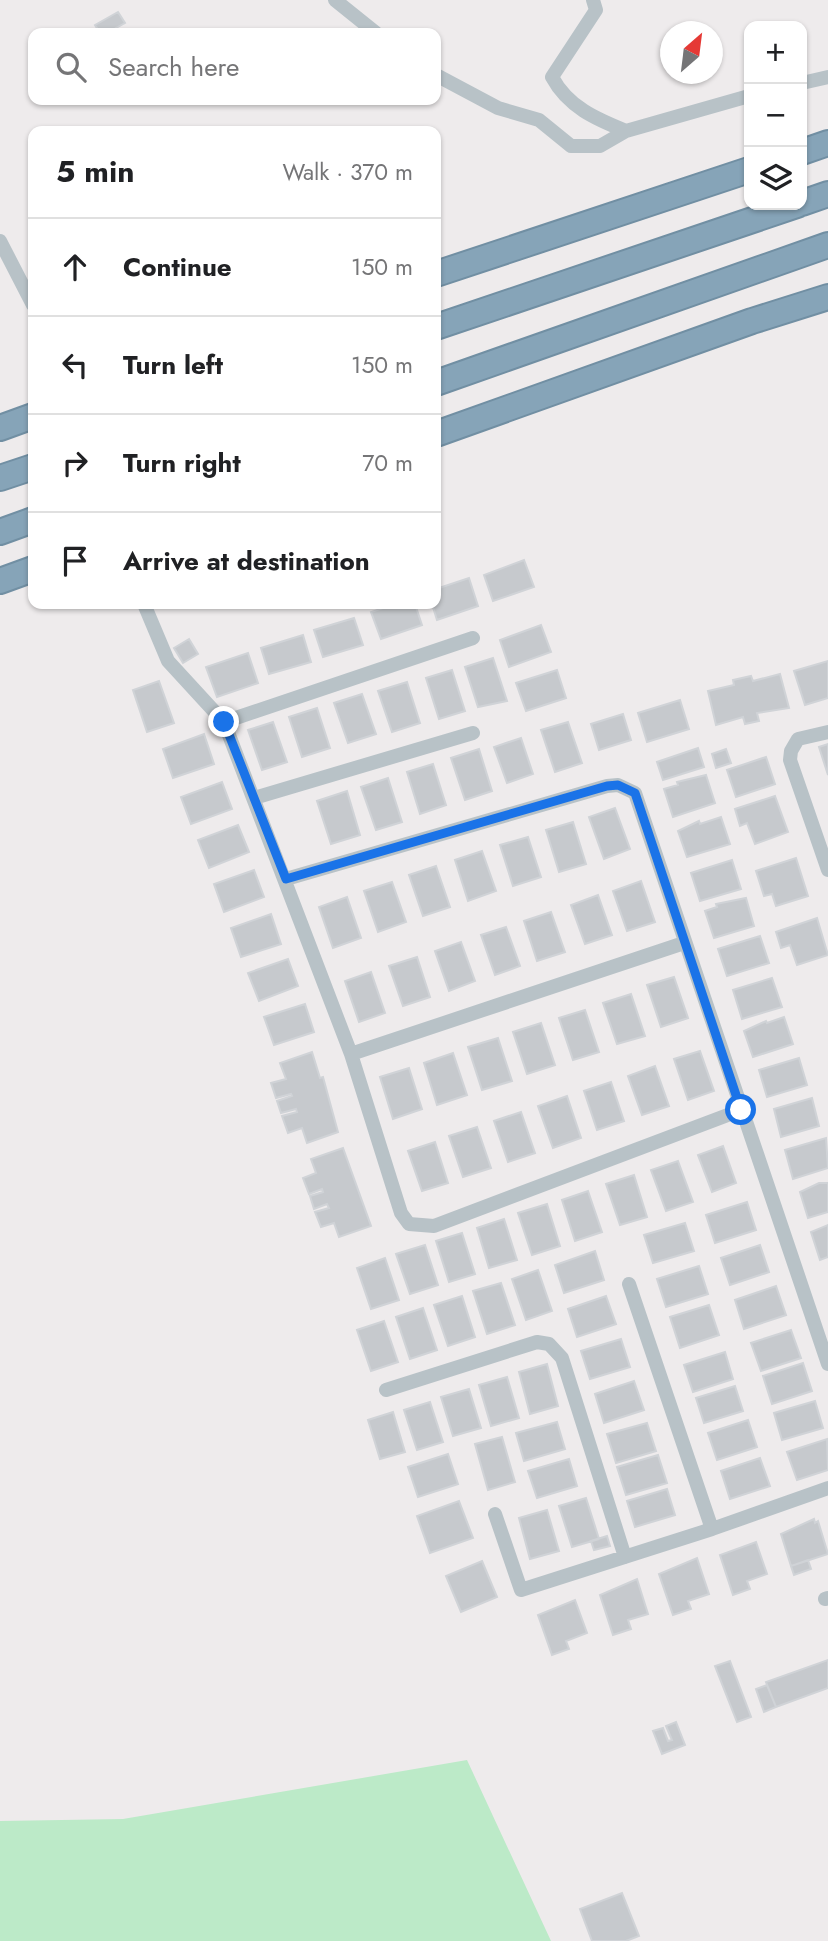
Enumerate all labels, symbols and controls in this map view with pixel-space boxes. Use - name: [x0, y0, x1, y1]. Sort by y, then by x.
- north arrow: [660, 21, 723, 84]
- map controls: [744, 21, 807, 210]
- button: +: [744, 21, 807, 84]
- search box: [28, 28, 441, 105]
- icon: search: [52, 48, 90, 86]
- text: Search here: [108, 48, 240, 86]
- button: −: [744, 84, 807, 147]
- button: layers: [744, 147, 807, 210]
- text: 5 min: [56, 150, 134, 193]
- text: Walk · 370 m: [282, 155, 413, 189]
- icon: ahead: [56, 248, 94, 286]
- text: Continue: [123, 248, 232, 286]
- text: 150 m: [351, 250, 413, 284]
- icon: left: [56, 346, 94, 384]
- text: Turn left: [123, 346, 223, 384]
- text: 150 m: [351, 348, 413, 382]
- icon: right: [56, 444, 94, 482]
- text: Turn right: [123, 444, 241, 482]
- text: 70 m: [362, 446, 413, 480]
- icon: arrive: [56, 542, 94, 580]
- text: Arrive at destination: [123, 542, 370, 580]
- route end: [208, 706, 239, 737]
- route start: [725, 1094, 756, 1125]

